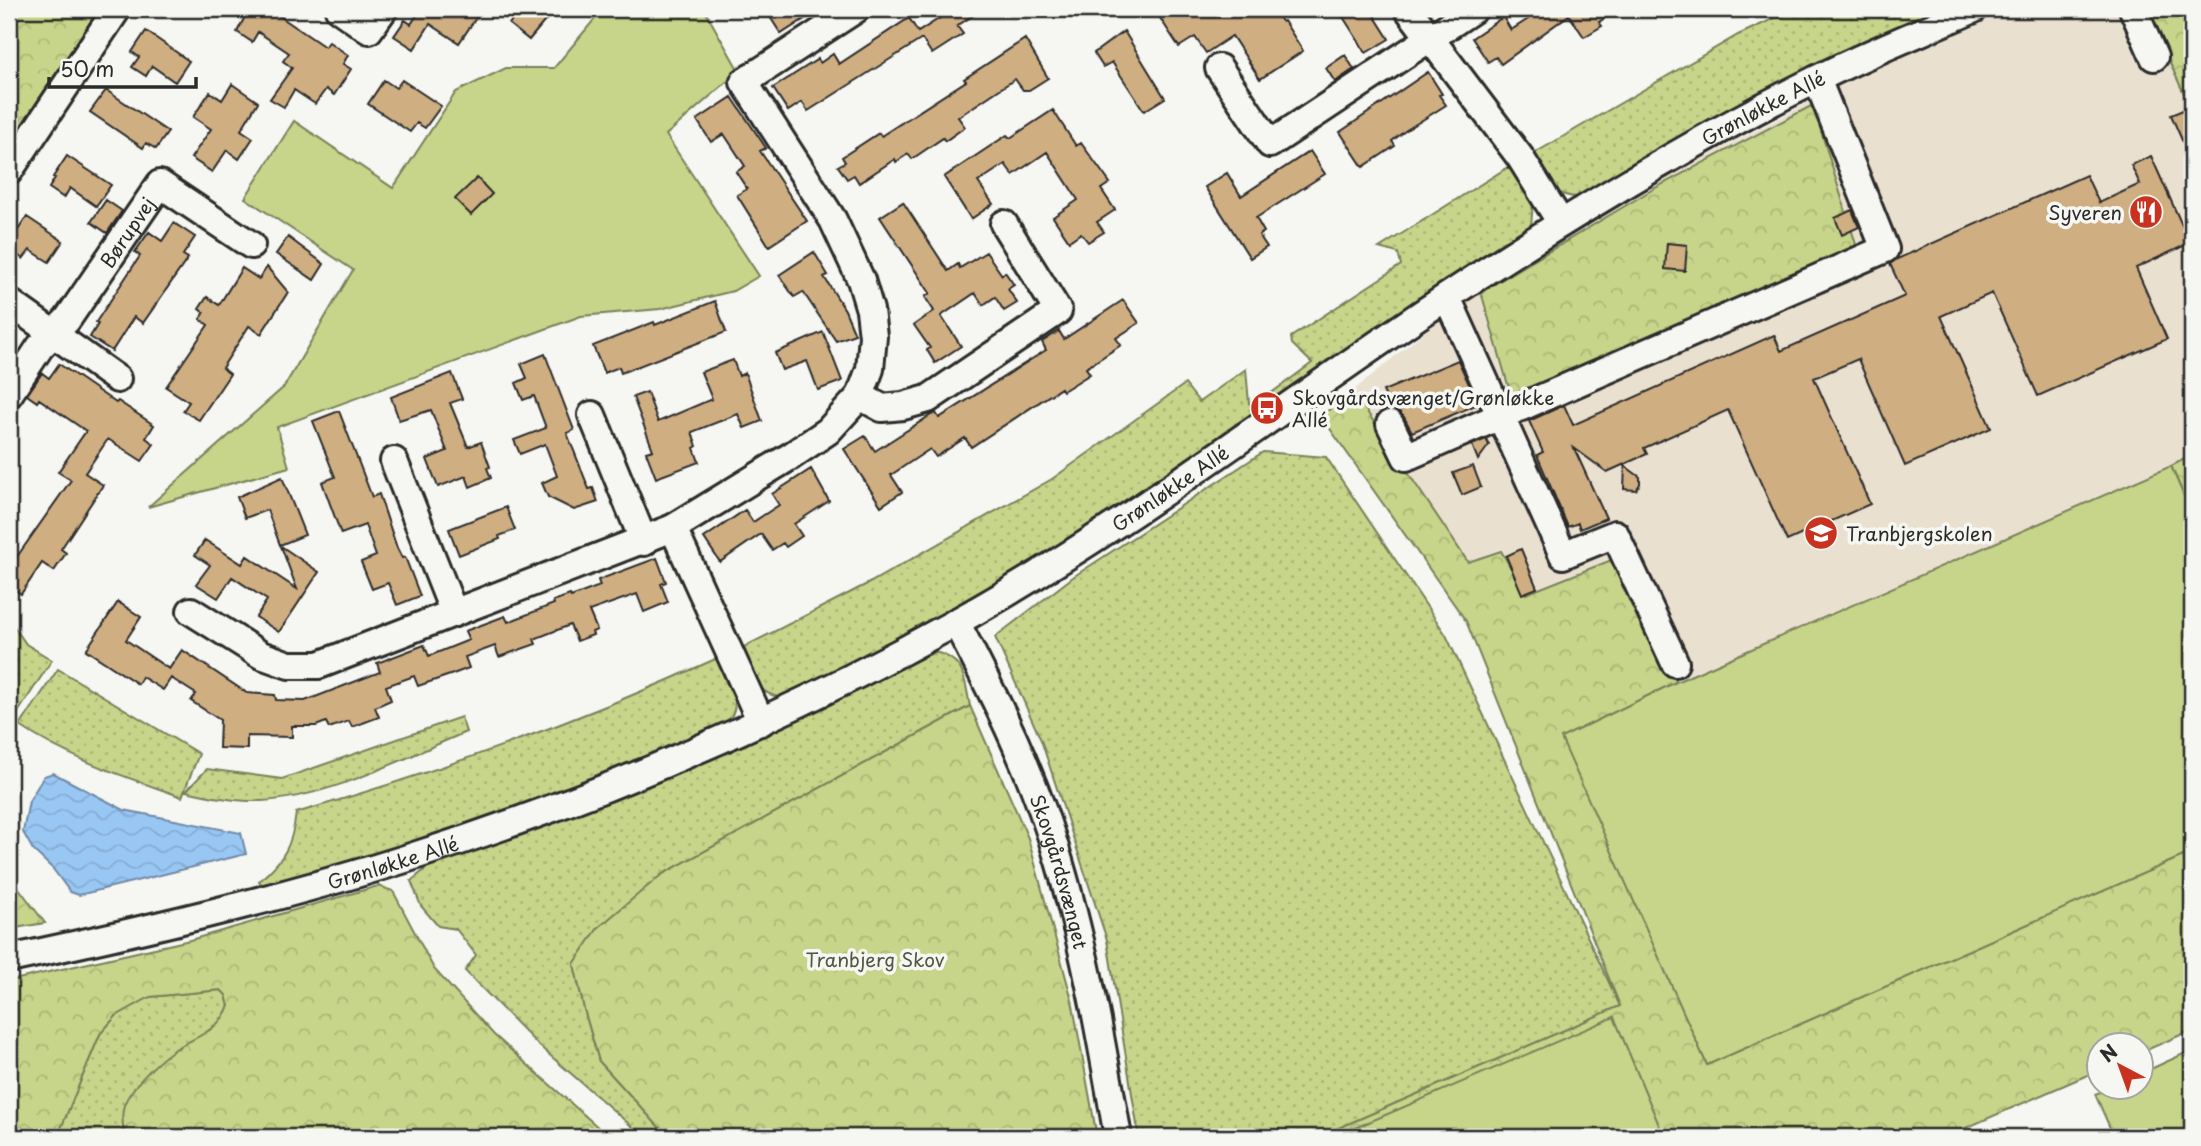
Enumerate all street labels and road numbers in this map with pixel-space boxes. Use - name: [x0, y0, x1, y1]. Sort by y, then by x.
- street label: Grønløkke Allé: [1696, 63, 1829, 152]
- street label: Børupvej: [93, 191, 161, 273]
- street label: Grønløkke Allé: [1106, 438, 1234, 538]
- street label: Skovgårdsvænget: [1024, 790, 1096, 952]
- street label: Grønløkke Allé: [324, 829, 462, 896]

